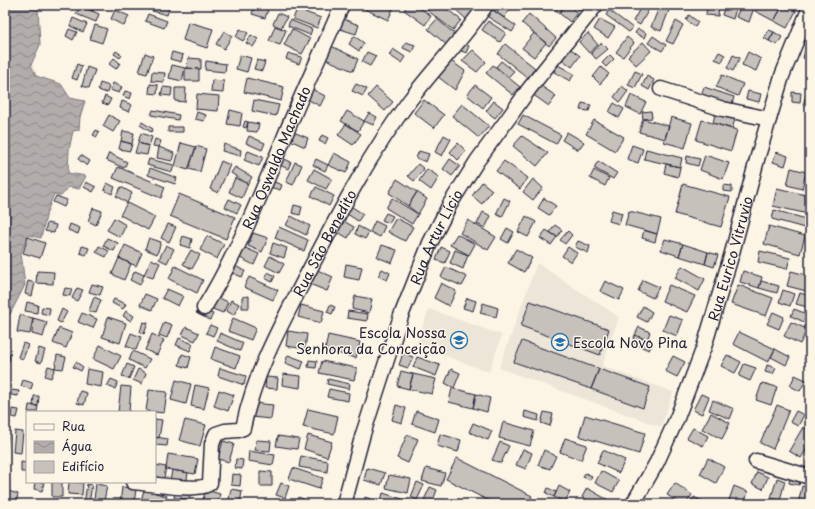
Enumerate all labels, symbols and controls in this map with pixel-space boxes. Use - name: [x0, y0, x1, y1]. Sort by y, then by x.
- street label: Rua Oswaldo Machado: [236, 82, 315, 232]
- street label: Rua São Benedito: [287, 185, 361, 300]
- street label: Rua Artur Lício: [404, 185, 467, 288]
- street label: Rua Eurico Vitruvio: [702, 193, 757, 323]
- place label: Escola Nossa Senhora da Conceição: [296, 322, 446, 359]
- school or university icon: Escola Nossa Senhora da Conceição: [449, 330, 469, 350]
- school or university icon: Escola Novo Pina: [550, 332, 570, 352]
- place label: Escola Novo Pina: [573, 332, 688, 353]
- legend: [26, 411, 156, 483]
- text: Rua: [62, 417, 86, 435]
- text: Água: [62, 437, 93, 455]
- text: Edifício: [62, 457, 104, 475]

